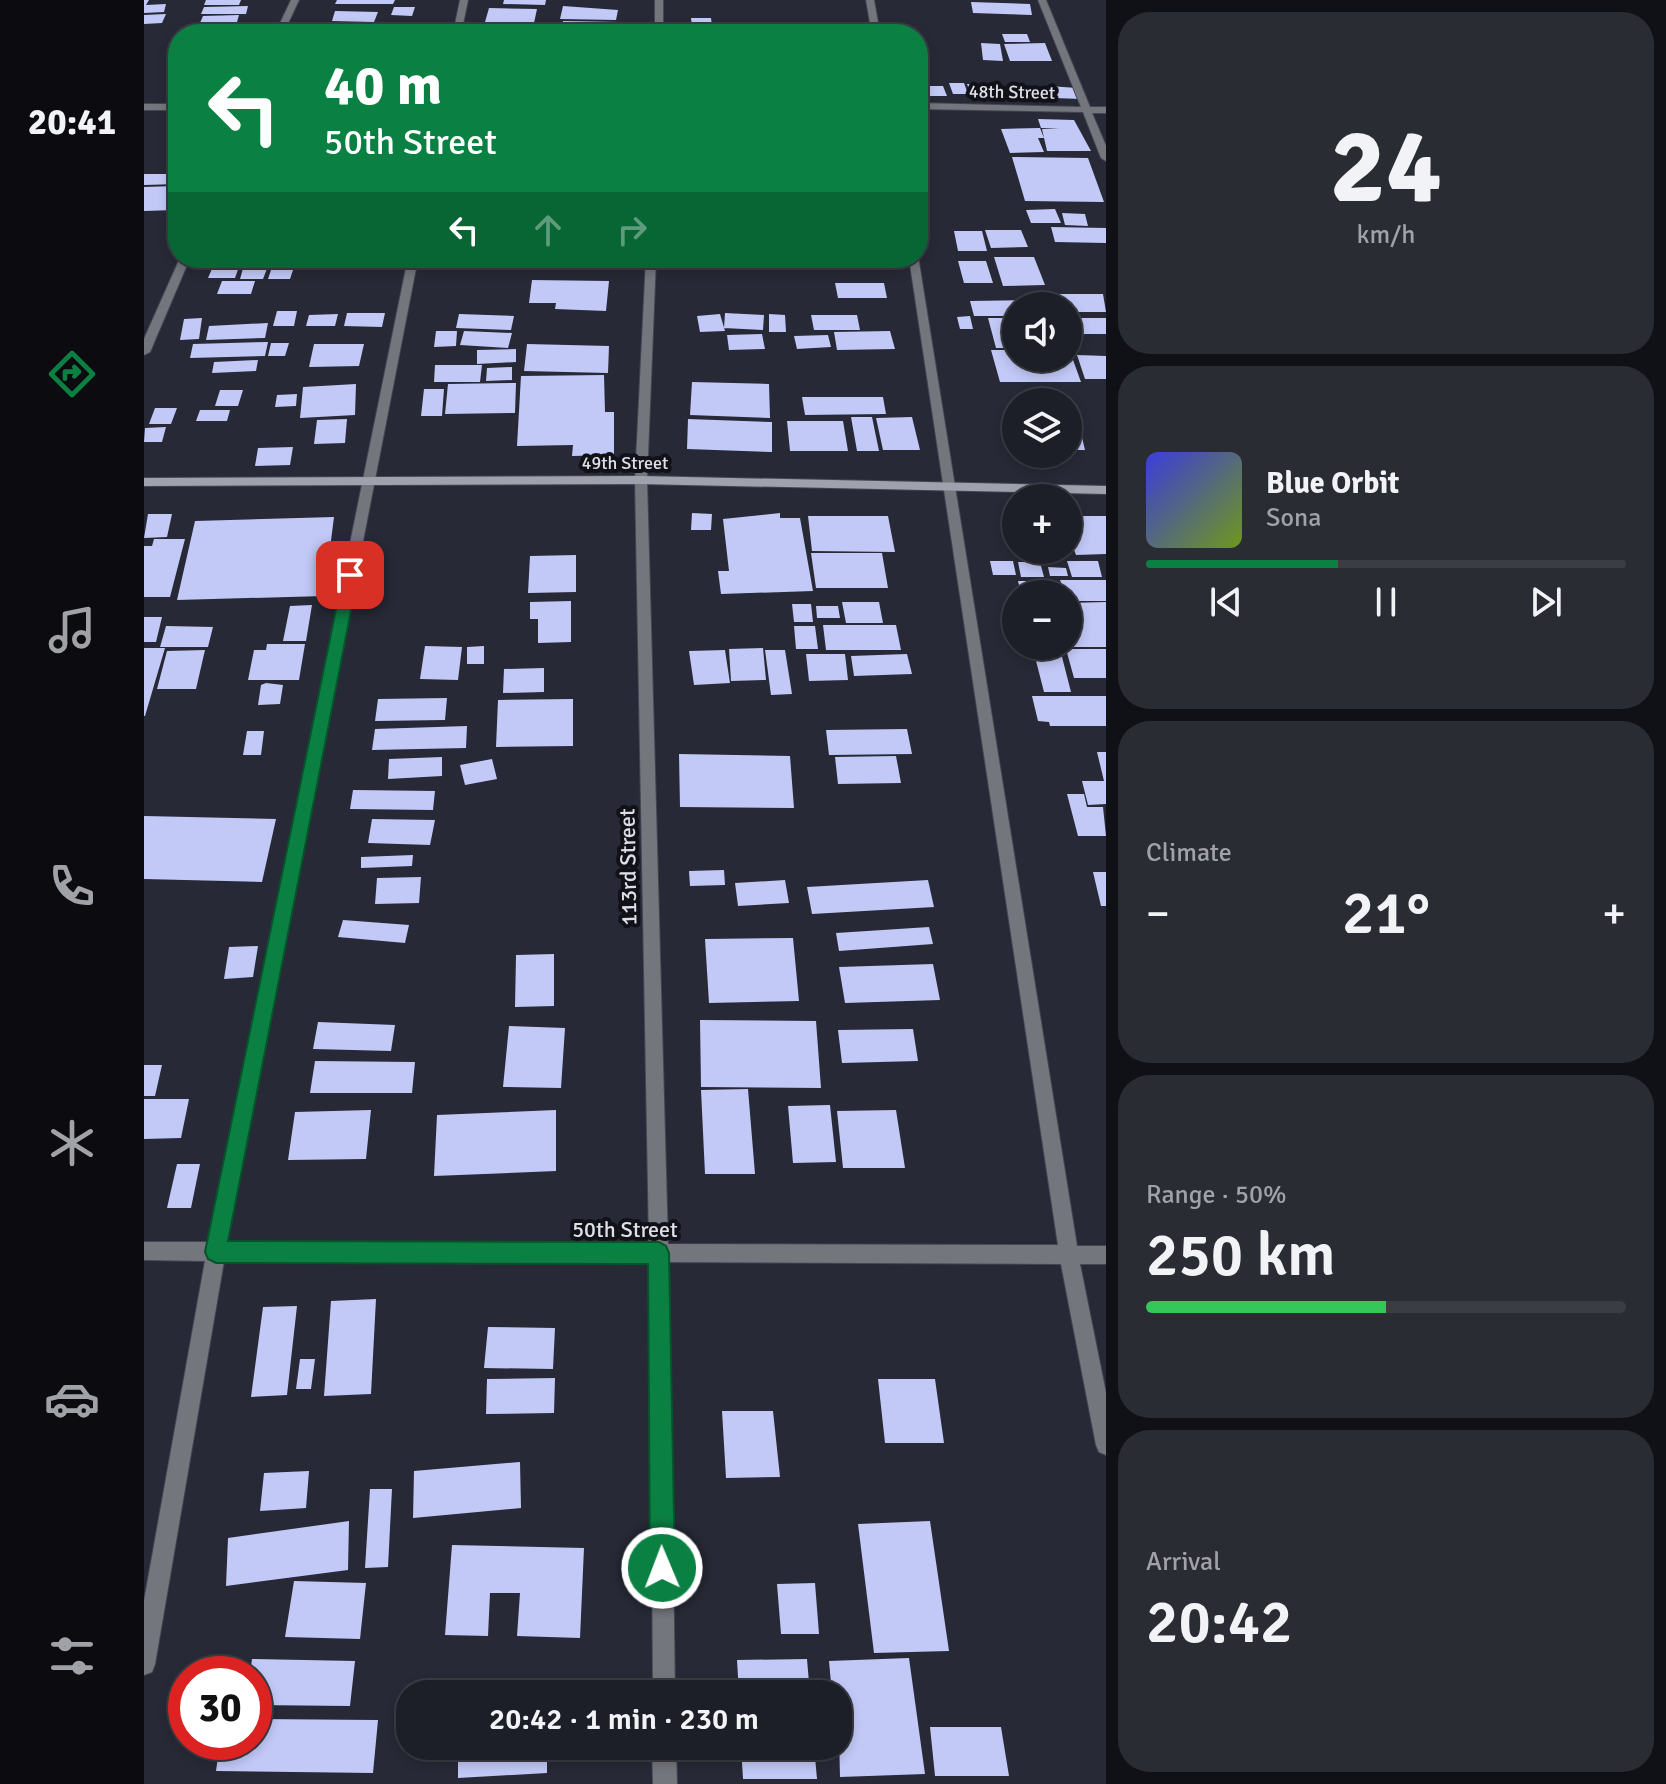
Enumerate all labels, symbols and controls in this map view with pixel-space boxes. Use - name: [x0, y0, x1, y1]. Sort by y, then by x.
- text: 40 m: [324, 51, 442, 120]
- icon: left: [192, 56, 296, 160]
- street label: 48th Street: [969, 80, 1055, 104]
- text: 20:41: [28, 100, 116, 145]
- text: 24: [1330, 103, 1442, 231]
- text: 50th Street: [324, 120, 497, 165]
- icon: left: [442, 208, 486, 252]
- icon: ahead: [526, 208, 570, 252]
- icon: right: [610, 208, 654, 252]
- text: km/h: [1357, 219, 1415, 251]
- map controls: [1002, 292, 1082, 660]
- button: sound: [1002, 292, 1082, 372]
- icon: directions: [44, 346, 100, 402]
- button: layers: [1002, 388, 1082, 468]
- street label: 49th Street: [582, 452, 668, 474]
- text: Blue Orbit: [1266, 465, 1399, 502]
- button: +: [1002, 484, 1082, 564]
- text: Sona: [1266, 502, 1321, 534]
- pin: [316, 541, 384, 609]
- icon: arrive: [328, 553, 372, 597]
- button: −: [1002, 580, 1082, 660]
- icon: previous: [1204, 580, 1248, 624]
- icon: pause: [1364, 580, 1408, 624]
- icon: next: [1524, 580, 1568, 624]
- icon: music: [44, 602, 100, 658]
- street label: 113rd Street: [613, 808, 643, 926]
- text: Climate: [1146, 837, 1232, 869]
- icon: phone: [44, 858, 100, 914]
- text: 21°: [1342, 877, 1430, 951]
- text: −: [1146, 887, 1170, 941]
- text: +: [1602, 887, 1626, 941]
- icon: climate: [44, 1115, 100, 1171]
- text: Range · 50%: [1146, 1179, 1287, 1211]
- street label: 50th Street: [572, 1216, 678, 1243]
- text: 250 km: [1146, 1219, 1335, 1293]
- icon: car: [44, 1371, 100, 1427]
- position arrow: [620, 1526, 704, 1610]
- text: Arrival: [1146, 1546, 1221, 1578]
- text: 20:42: [1146, 1586, 1293, 1660]
- icon: filters: [44, 1628, 100, 1684]
- speed limit sign: 30: [168, 1656, 272, 1760]
- text: 20:42 · 1 min · 230 m: [489, 1701, 759, 1738]

